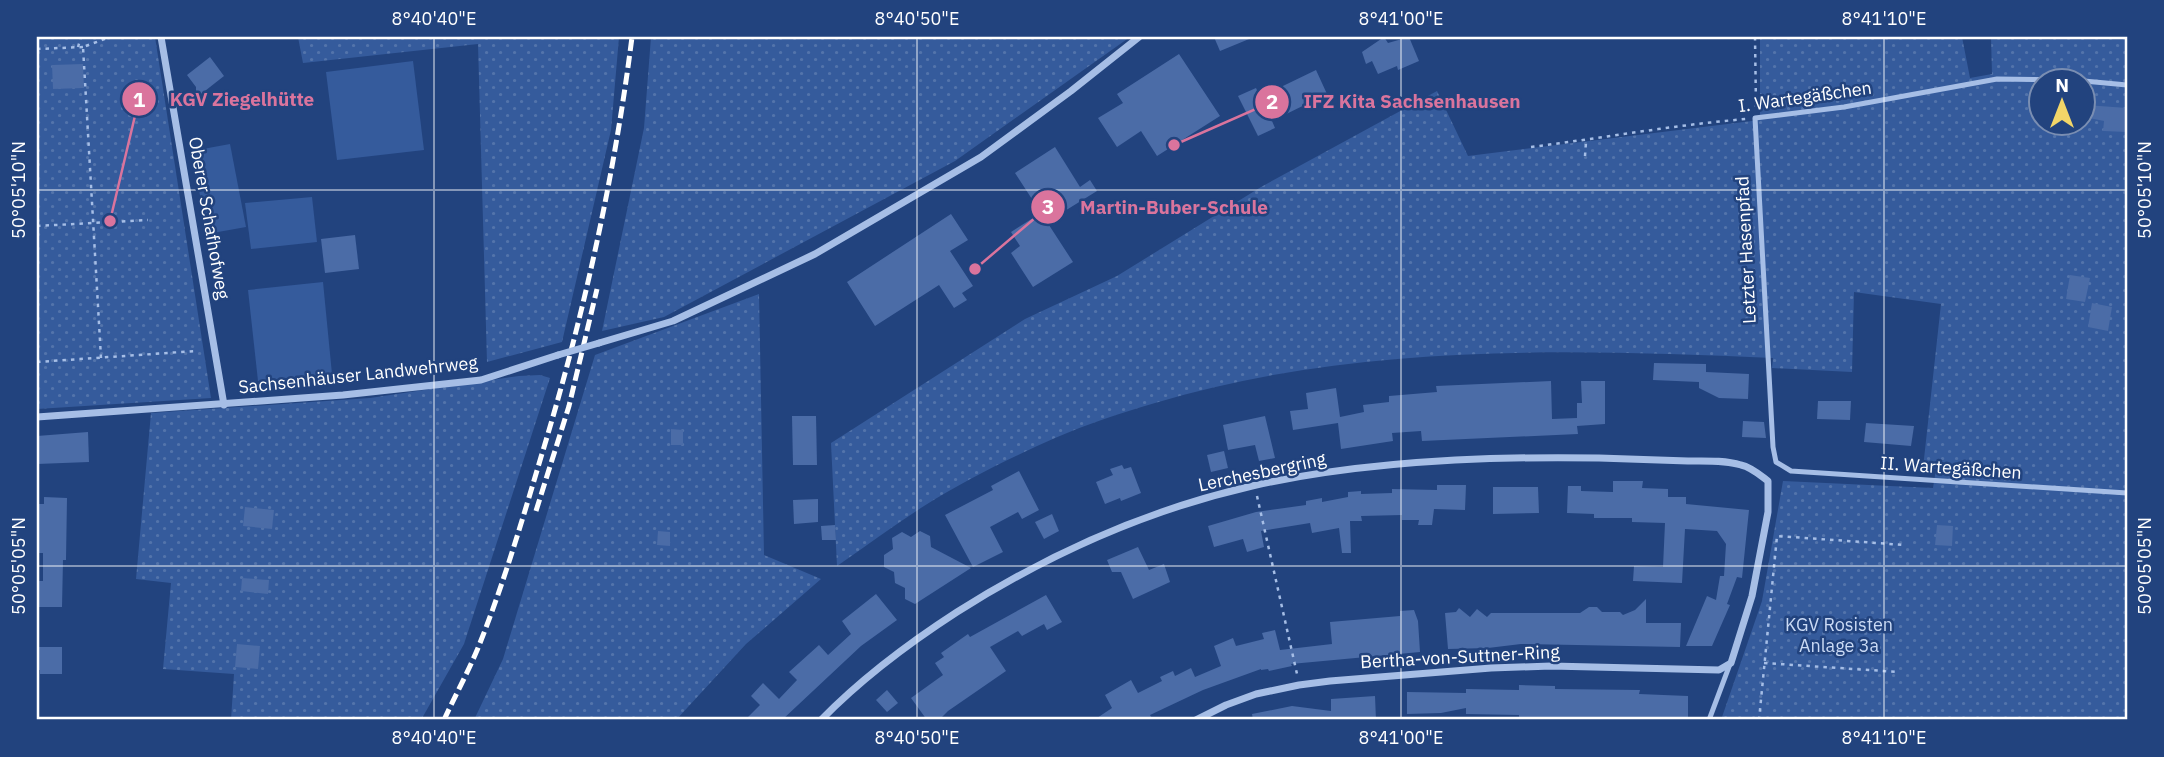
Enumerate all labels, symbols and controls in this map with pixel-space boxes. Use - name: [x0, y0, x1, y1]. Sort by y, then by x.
- text: 8°40'40"E: [392, 7, 476, 30]
- text: 8°40'50"E: [875, 7, 959, 30]
- text: 8°41'00"E: [1359, 7, 1443, 30]
- text: 8°41'10"E: [1842, 7, 1926, 30]
- north arrow: [2028, 66, 2098, 136]
- text: N: [2055, 73, 2069, 97]
- street label: I. Wartegäßchen: [1737, 76, 1873, 117]
- callout: KGV Ziegelhütte: [121, 79, 329, 119]
- callout: IFZ Kita Sachsenhausen: [1255, 82, 1535, 122]
- text: 1: [133, 85, 146, 113]
- text: KGV Ziegelhütte: [170, 87, 314, 111]
- text: 2: [1266, 87, 1278, 115]
- text: IFZ Kita Sachsenhausen: [1304, 89, 1521, 113]
- street label: Oberer Schafhofweg: [184, 135, 235, 301]
- text: 50°05'10"N: [7, 141, 30, 239]
- text: 50°05'10"N: [2133, 141, 2156, 239]
- street label: Letzter Hasenpfad: [1730, 176, 1761, 324]
- callout: Martin-Buber-Schule: [1031, 187, 1282, 227]
- text: 3: [1042, 192, 1054, 220]
- text: Martin-Buber-Schule: [1080, 195, 1268, 219]
- street label: Sachsenhäuser Landwehrweg: [237, 350, 479, 399]
- street label: Lerchesbergring: [1196, 447, 1328, 496]
- street label: II. Wartegäßchen: [1880, 451, 2023, 484]
- text: 50°05'05"N: [7, 517, 30, 615]
- text: 50°05'05"N: [2133, 517, 2156, 615]
- park label: KGV Rosisten Anlage 3a: [1785, 613, 1893, 657]
- street label: Bertha-von-Suttner-Ring: [1360, 640, 1561, 673]
- text: 8°40'40"E: [392, 726, 476, 749]
- text: 8°40'50"E: [875, 726, 959, 749]
- text: 8°41'00"E: [1359, 726, 1443, 749]
- text: 8°41'10"E: [1842, 726, 1926, 749]

